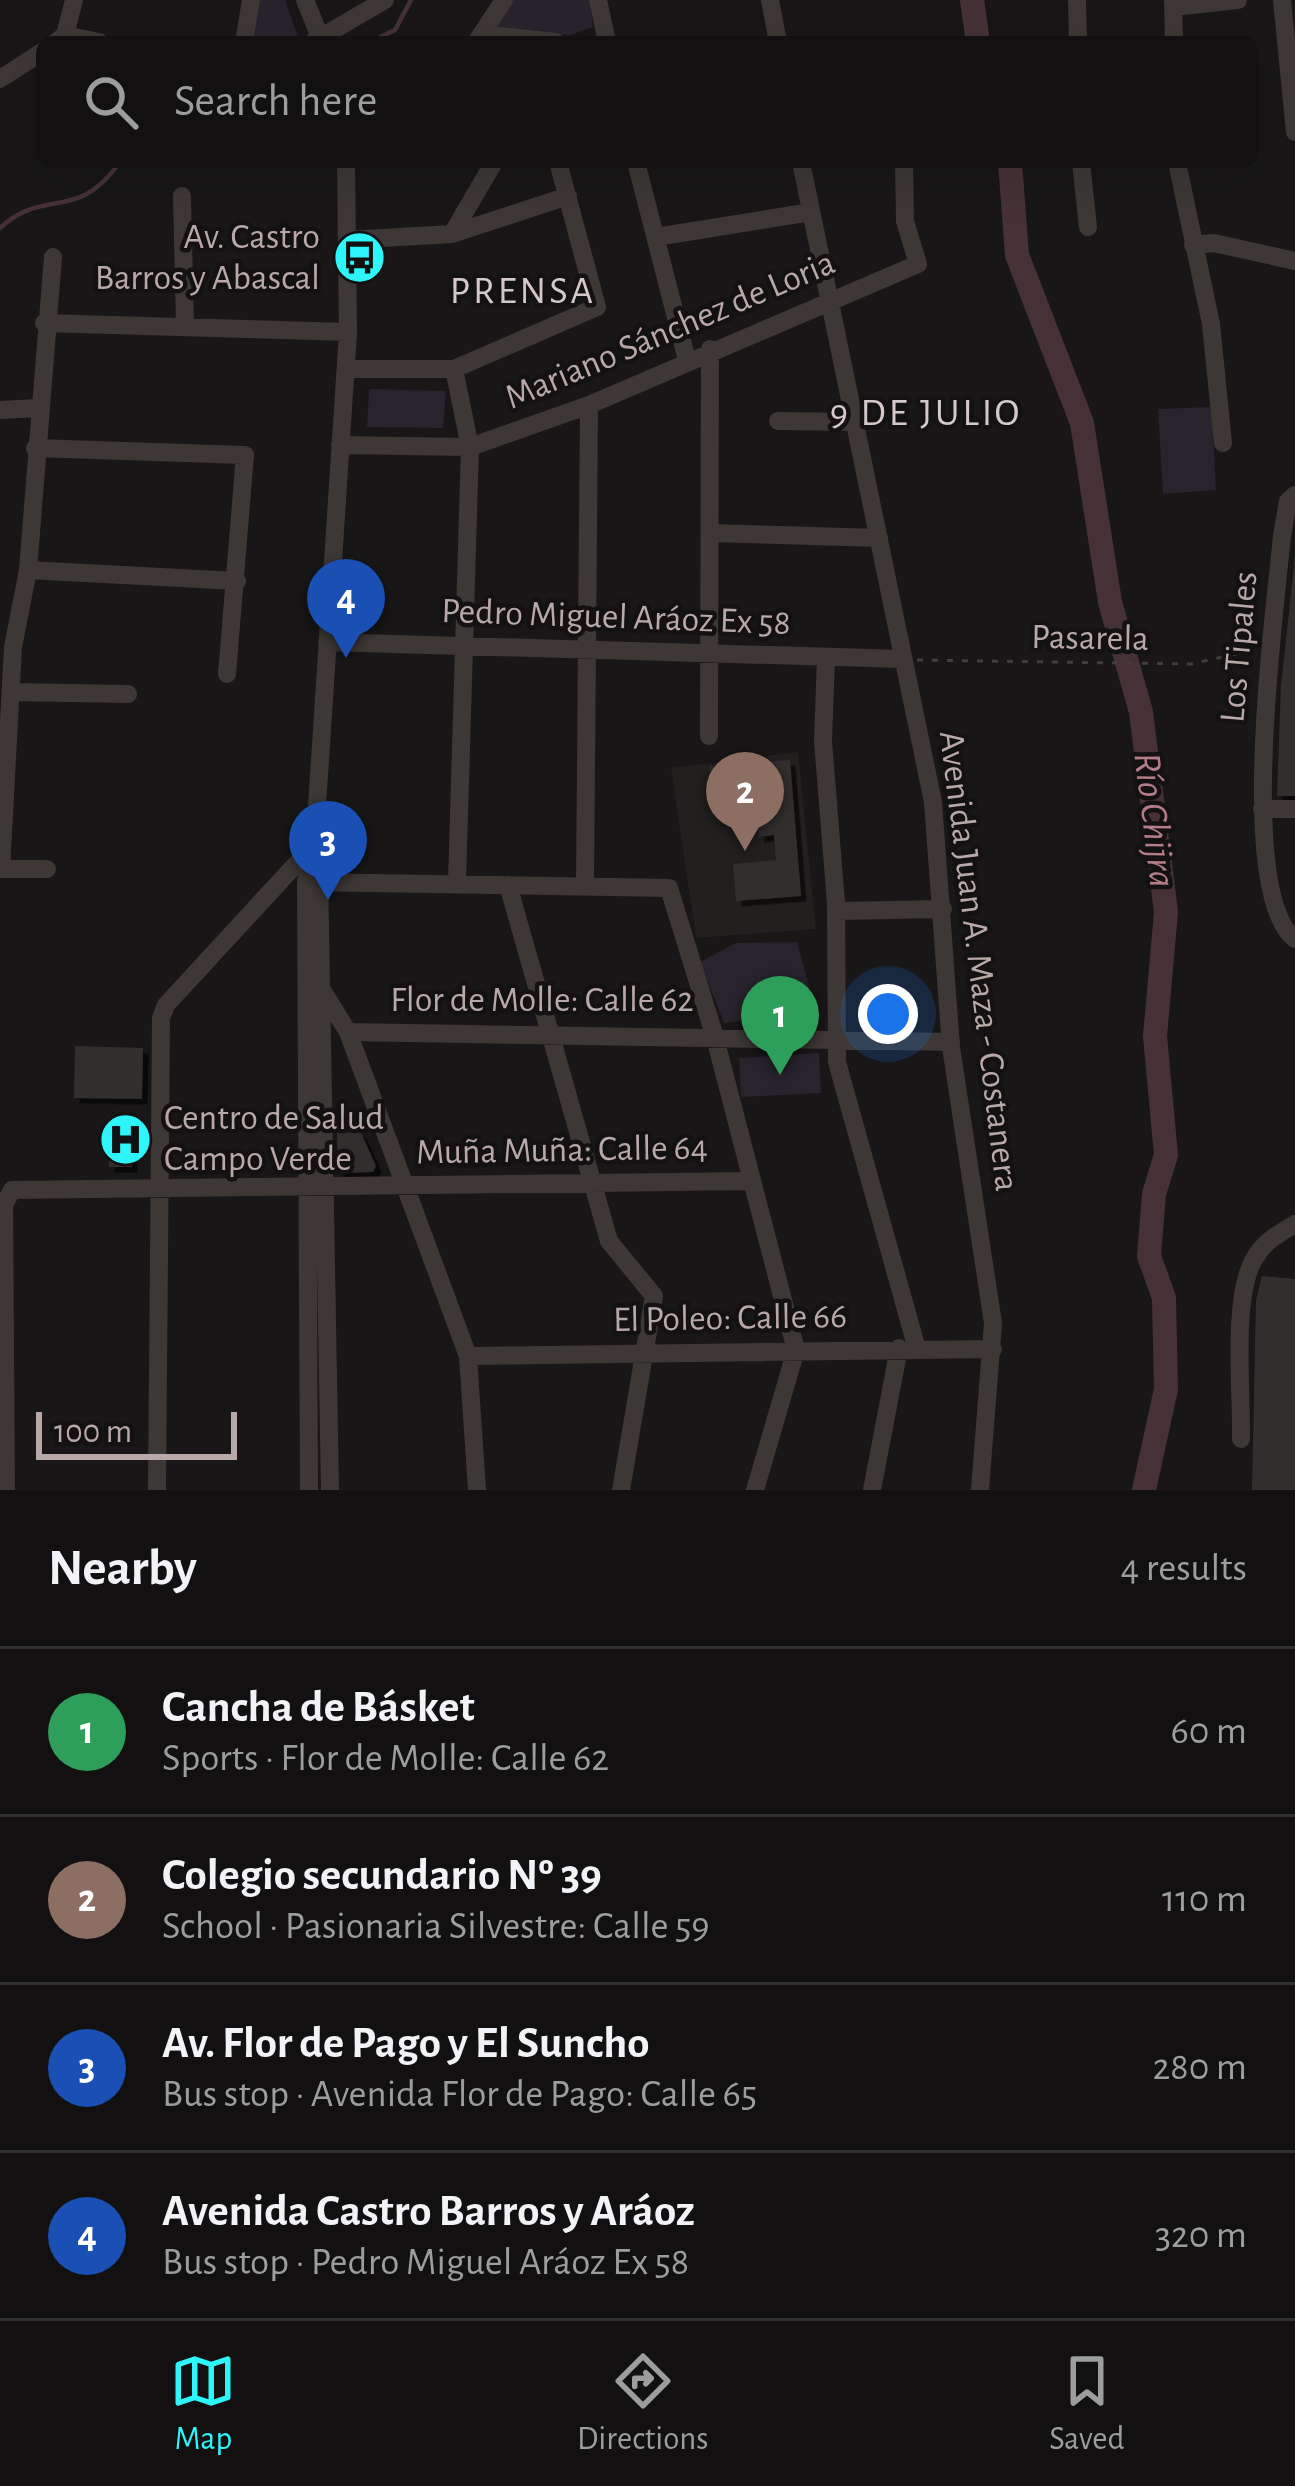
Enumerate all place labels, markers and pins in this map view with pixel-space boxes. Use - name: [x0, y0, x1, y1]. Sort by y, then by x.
- place label: Av. Castro Barros y Abascal: [95, 219, 320, 296]
- bus stop icon: Av. Castro Barros y Abascal: [331, 230, 387, 286]
- pin: 4: [307, 559, 385, 658]
- pin: 2: [706, 752, 784, 851]
- pin: 3: [289, 801, 367, 900]
- pin: 1: [741, 976, 819, 1075]
- place label: Centro de Salud Campo Verde: [164, 1100, 384, 1177]
- hospital icon: Centro de Salud Campo Verde: [97, 1111, 153, 1167]

